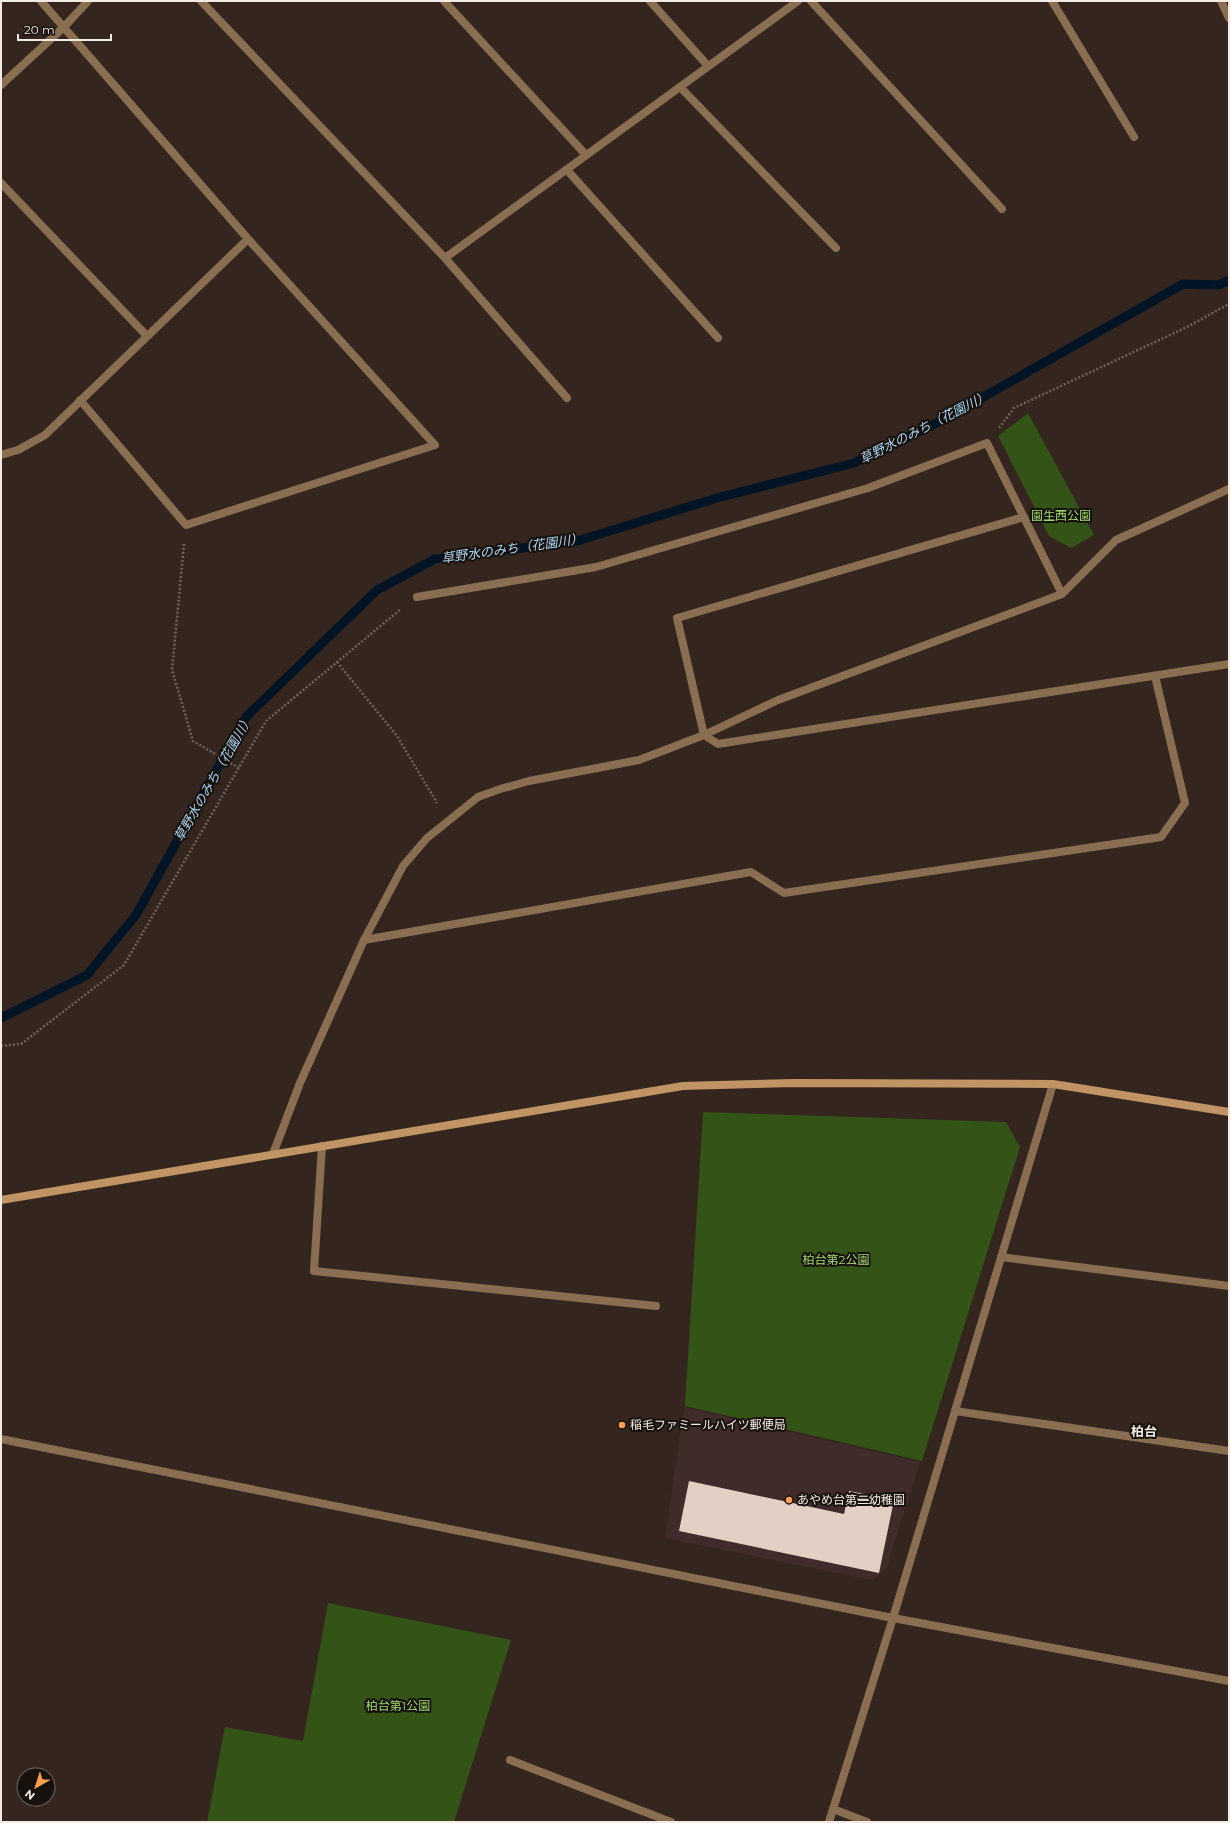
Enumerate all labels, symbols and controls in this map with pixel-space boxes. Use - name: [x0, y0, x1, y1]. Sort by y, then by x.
- scale bar: [18, 16, 111, 42]
- text: 20 m: [24, 22, 55, 37]
- water label: 草野水のみち（花園川）: [857, 387, 991, 467]
- park label: 園生西公園: [1031, 508, 1091, 523]
- water label: 草野水のみち（花園川）: [440, 530, 584, 566]
- water label: 草野水のみち（花園川）: [170, 712, 256, 844]
- park label: 柏台第2公園: [803, 1252, 869, 1267]
- place label: 稲毛ファミールハイツ郵便局: [630, 1417, 786, 1432]
- marker: 稲毛ファミールハイツ郵便局: [617, 1420, 627, 1430]
- district label: 柏台: [1131, 1423, 1157, 1439]
- place label: あやめ台第二幼稚園: [797, 1492, 905, 1507]
- marker: あやめ台第二幼稚園: [784, 1495, 794, 1505]
- park label: 柏台第1公園: [366, 1698, 430, 1713]
- north arrow: [16, 1767, 56, 1807]
- text: N: [22, 1787, 38, 1803]

